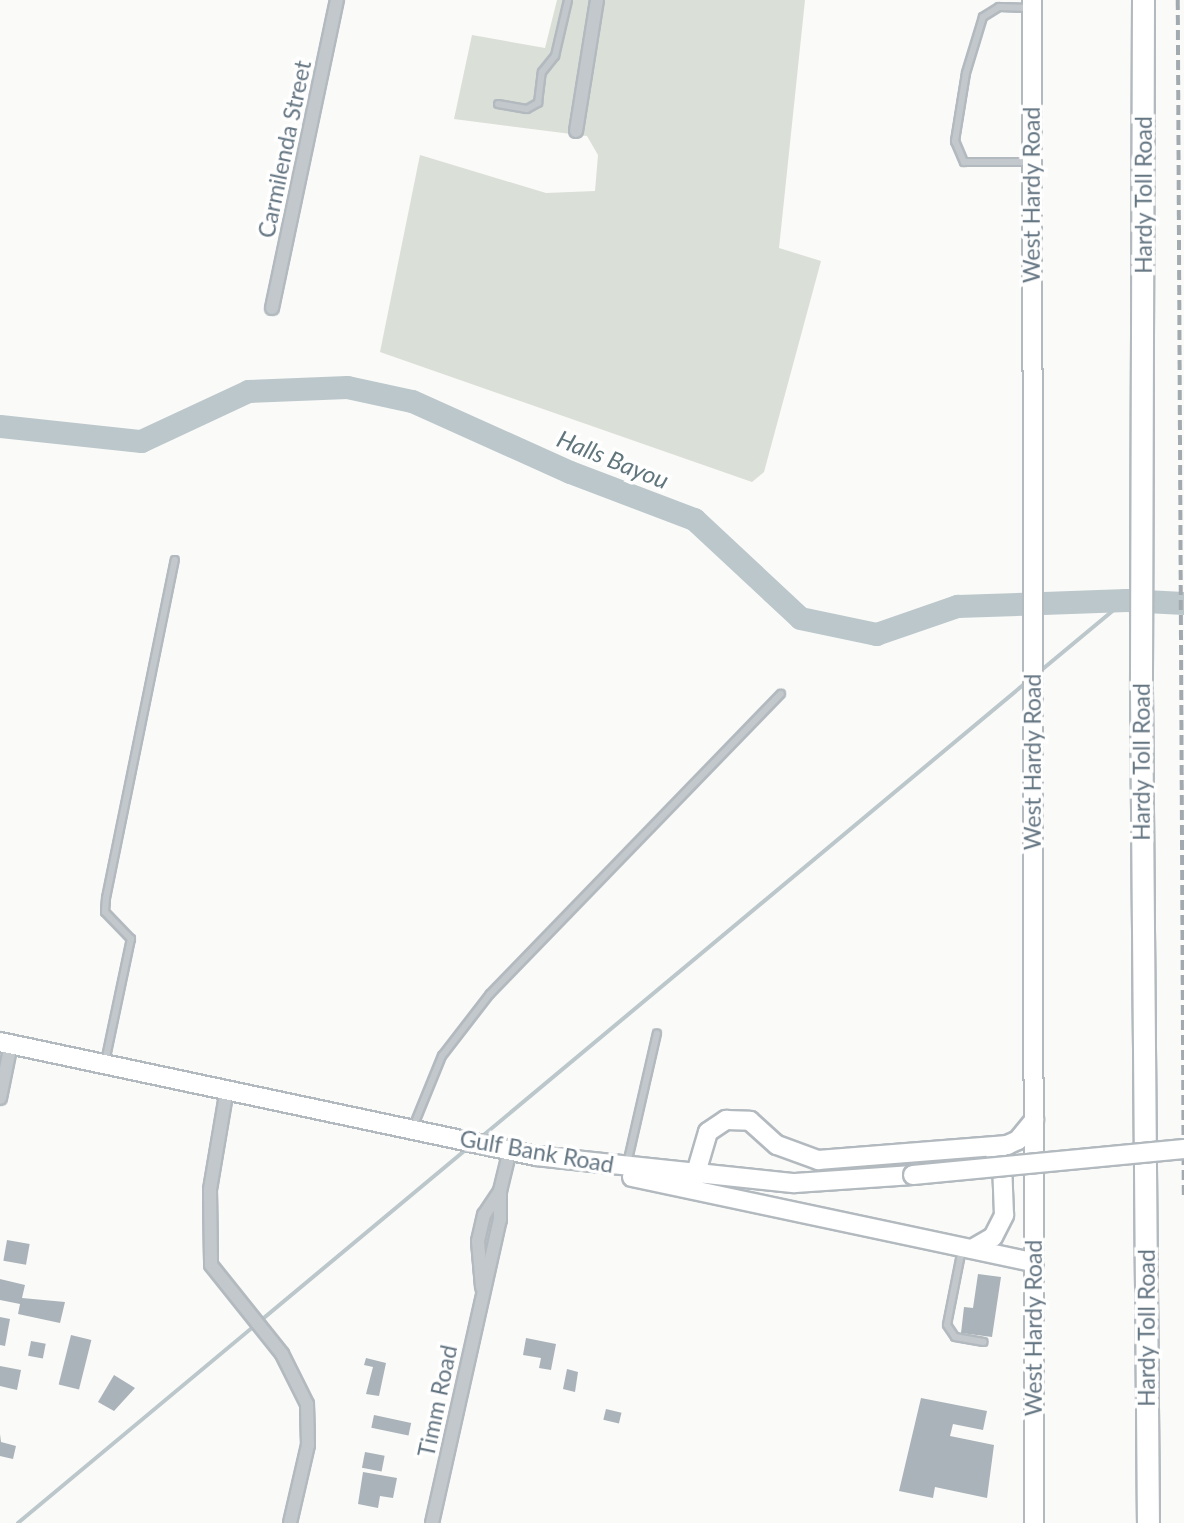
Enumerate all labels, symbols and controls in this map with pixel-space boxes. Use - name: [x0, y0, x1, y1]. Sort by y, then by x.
- street label: Carmilenda Street: [252, 58, 316, 240]
- street label: West Hardy Road: [1017, 107, 1045, 283]
- street label: Hardy Toll Road: [1129, 116, 1157, 274]
- water label: Halls Bayou: [553, 424, 673, 494]
- street label: West Hardy Road: [1018, 674, 1046, 850]
- street label: Hardy Toll Road: [1127, 683, 1155, 841]
- street label: Gulf Bank Road: [458, 1124, 616, 1178]
- street label: West Hardy Road: [1019, 1240, 1047, 1416]
- street label: Hardy Toll Road: [1132, 1249, 1160, 1407]
- street label: Timm Road: [412, 1342, 462, 1460]

